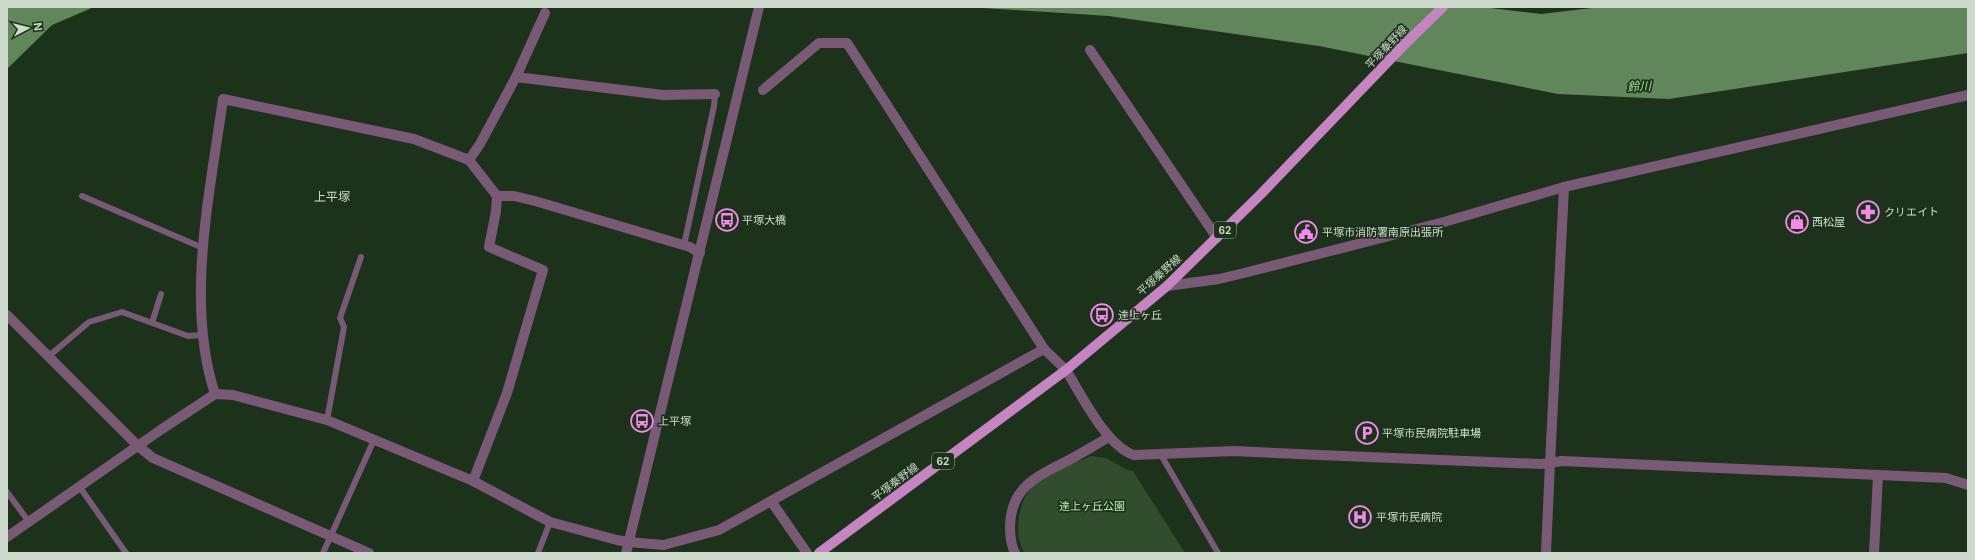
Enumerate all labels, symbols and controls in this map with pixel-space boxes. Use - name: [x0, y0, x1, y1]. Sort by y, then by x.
- north arrow: [8, 8, 48, 48]
- text: N: [30, 22, 45, 32]
- street label: 平塚秦野線: [1362, 22, 1410, 72]
- water label: 鈴川: [1627, 78, 1653, 94]
- district label: 上平塚: [314, 189, 350, 204]
- pharmacy icon: クリエイト: [1855, 199, 1881, 225]
- place label: クリエイト: [1884, 205, 1939, 219]
- bus stop icon: 平塚大橋: [714, 207, 740, 233]
- shop icon: 西松屋: [1784, 209, 1810, 235]
- place label: 平塚大橋: [742, 213, 786, 227]
- place label: 西松屋: [1812, 215, 1845, 229]
- public building icon: 平塚市消防署南原出張所: [1293, 219, 1319, 245]
- road number: 62: [1214, 222, 1236, 238]
- place label: 平塚市消防署南原出張所: [1322, 225, 1444, 239]
- street label: 平塚秦野線: [1134, 251, 1184, 299]
- bus stop icon: 達上ヶ丘: [1089, 302, 1115, 328]
- place label: 達上ヶ丘: [1118, 308, 1162, 322]
- bus stop icon: 上平塚: [629, 408, 655, 434]
- place label: 上平塚: [658, 414, 691, 428]
- parking icon: 平塚市民病院駐車場: [1354, 420, 1380, 446]
- place label: 平塚市民病院駐車場: [1382, 426, 1481, 440]
- road number: 62: [932, 453, 954, 469]
- street label: 平塚秦野線: [869, 460, 921, 504]
- park label: 達上ヶ丘公園: [1059, 499, 1125, 513]
- hospital icon: 平塚市民病院: [1347, 504, 1373, 530]
- place label: 平塚市民病院: [1376, 510, 1442, 524]

